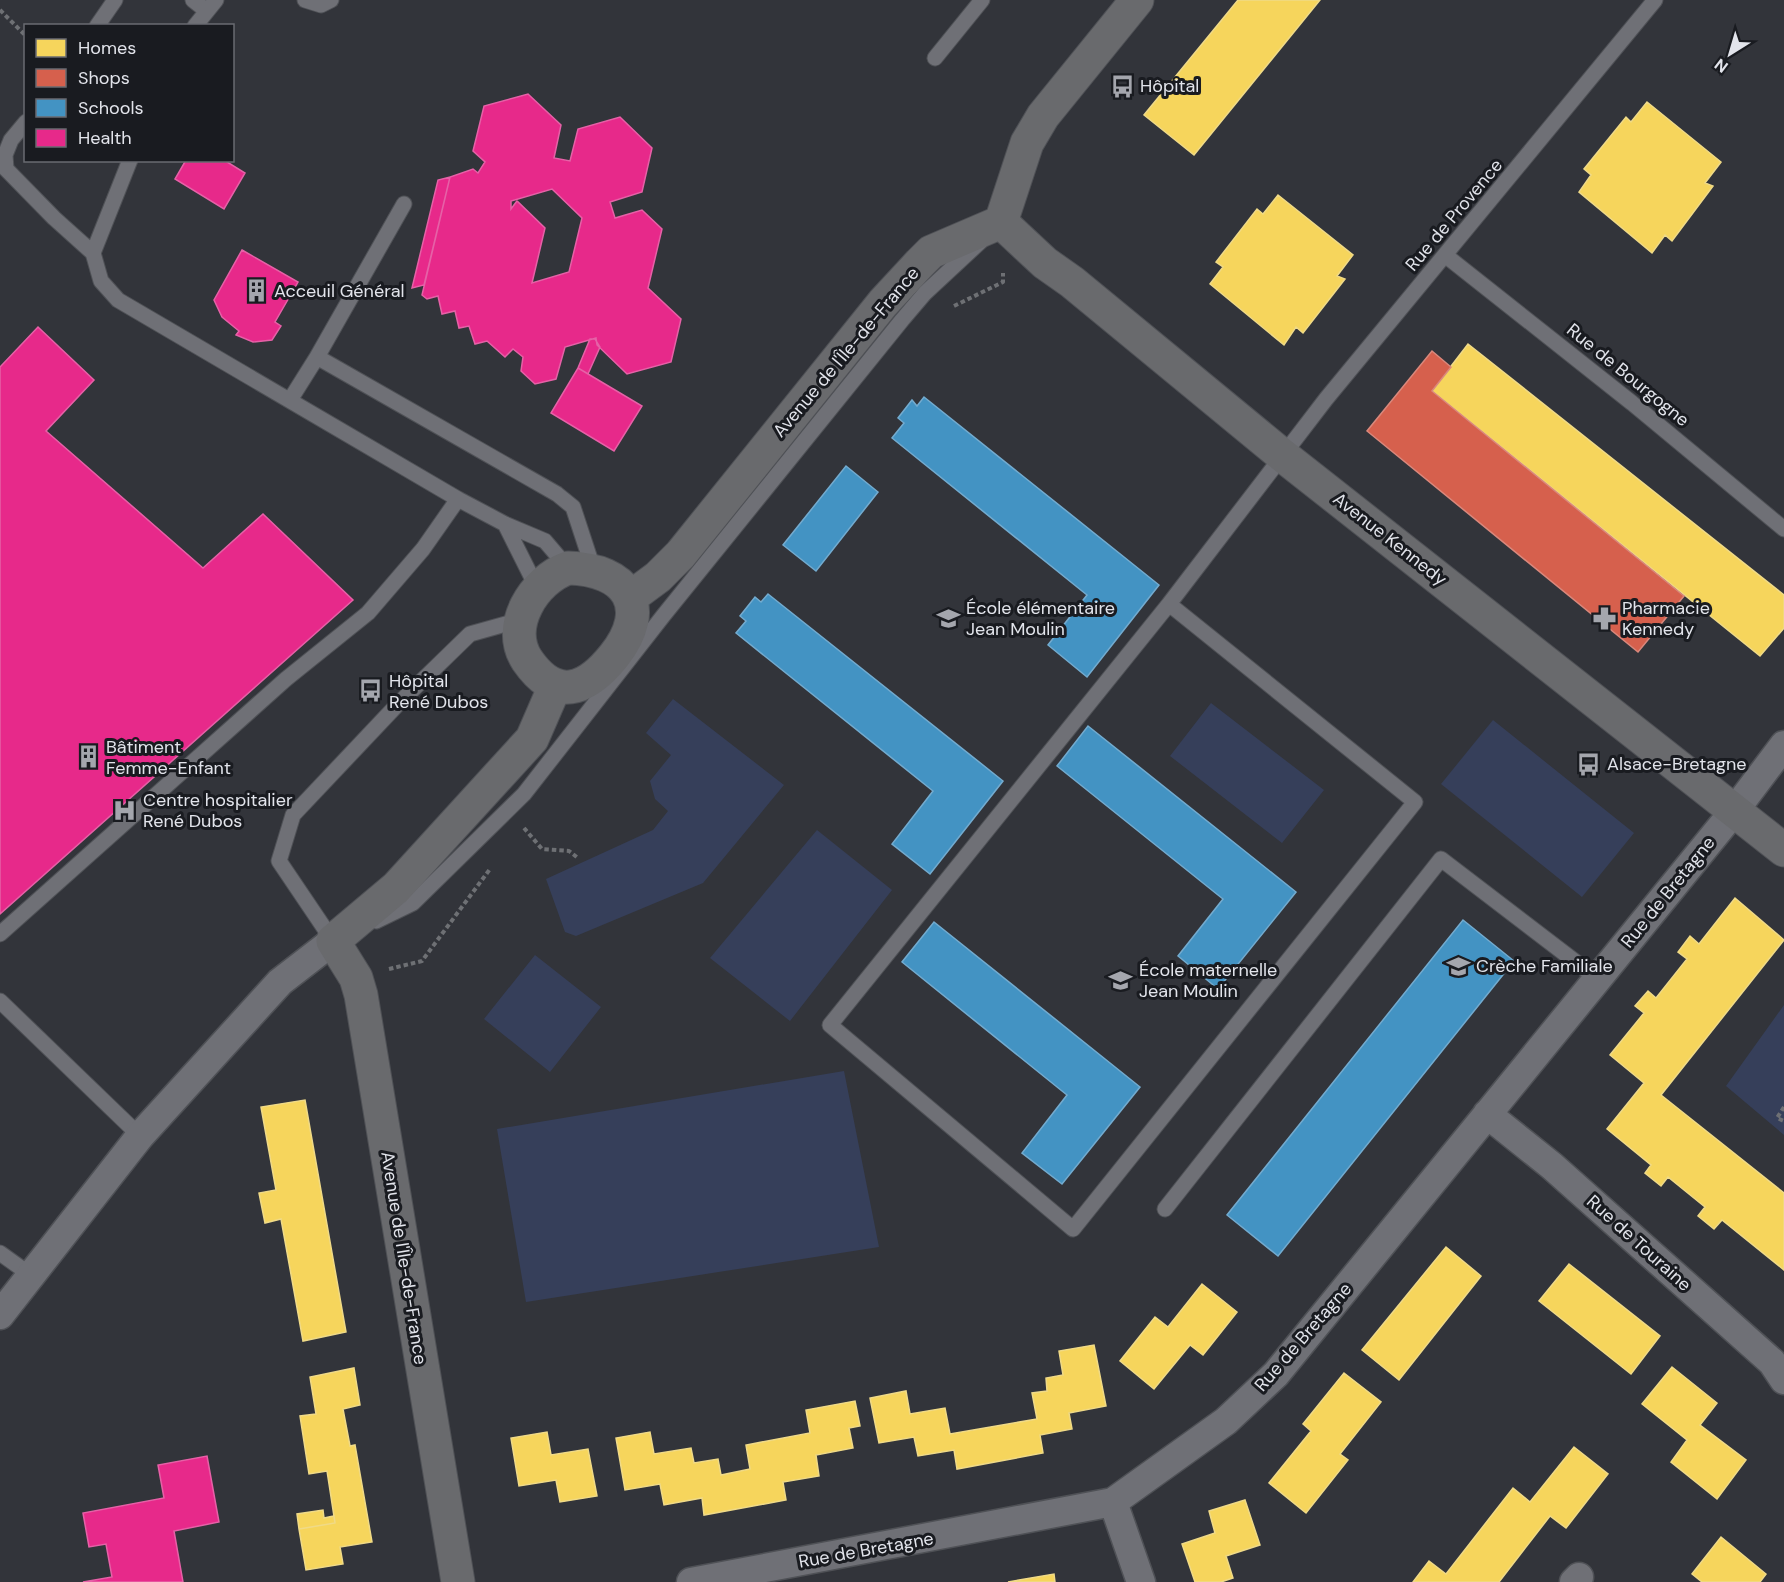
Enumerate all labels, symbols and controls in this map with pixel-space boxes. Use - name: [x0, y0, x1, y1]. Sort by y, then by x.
- legend: [24, 24, 234, 162]
- north arrow: [1700, 24, 1760, 84]
- text: Homes: [78, 36, 136, 60]
- text: N: [1710, 54, 1732, 77]
- text: Shops: [78, 66, 130, 90]
- bus stop icon: Hôpital: [1109, 73, 1135, 99]
- place label: Hôpital: [1140, 74, 1199, 98]
- text: Schools: [78, 96, 143, 120]
- text: Health: [78, 126, 132, 150]
- street label: Rue de Provence: [1400, 154, 1508, 276]
- street label: Avenue de l'Île-de-France: [768, 262, 924, 442]
- building icon: Acceuil Général: [243, 278, 269, 304]
- place label: Acceuil Général: [274, 279, 405, 303]
- street label: Rue de Bourgogne: [1562, 318, 1694, 432]
- street label: Avenue Kennedy: [1328, 487, 1452, 591]
- place label: École élémentaire Jean Moulin: [966, 596, 1115, 641]
- place label: Pharmacie Kennedy: [1622, 596, 1710, 641]
- school or university icon: École élémentaire Jean Moulin: [935, 605, 961, 631]
- pharmacy icon: Pharmacie Kennedy: [1591, 605, 1617, 631]
- place label: Hôpital René Dubos: [389, 669, 488, 714]
- bus stop icon: Hôpital René Dubos: [358, 678, 384, 704]
- place label: Bâtiment Femme-Enfant: [106, 735, 231, 780]
- building icon: Bâtiment Femme-Enfant: [75, 744, 101, 770]
- bus stop icon: Alsace-Bretagne: [1576, 751, 1602, 777]
- place label: Alsace-Bretagne: [1607, 752, 1747, 776]
- place label: Centre hospitalier René Dubos: [143, 788, 293, 833]
- hospital icon: Centre hospitalier René Dubos: [112, 797, 138, 823]
- street label: Rue de Bretagne: [1616, 831, 1720, 953]
- school or university icon: Crèche Familiale: [1445, 953, 1471, 979]
- place label: Crèche Familiale: [1476, 954, 1613, 978]
- place label: École maternelle Jean Moulin: [1139, 958, 1277, 1003]
- school or university icon: École maternelle Jean Moulin: [1108, 967, 1134, 993]
- street label: Avenue de l'Île-de-France: [375, 1150, 433, 1366]
- street label: Rue de Touraine: [1582, 1190, 1696, 1296]
- street label: Rue de Bretagne: [1249, 1277, 1357, 1397]
- street label: Rue de Bretagne: [797, 1526, 935, 1574]

